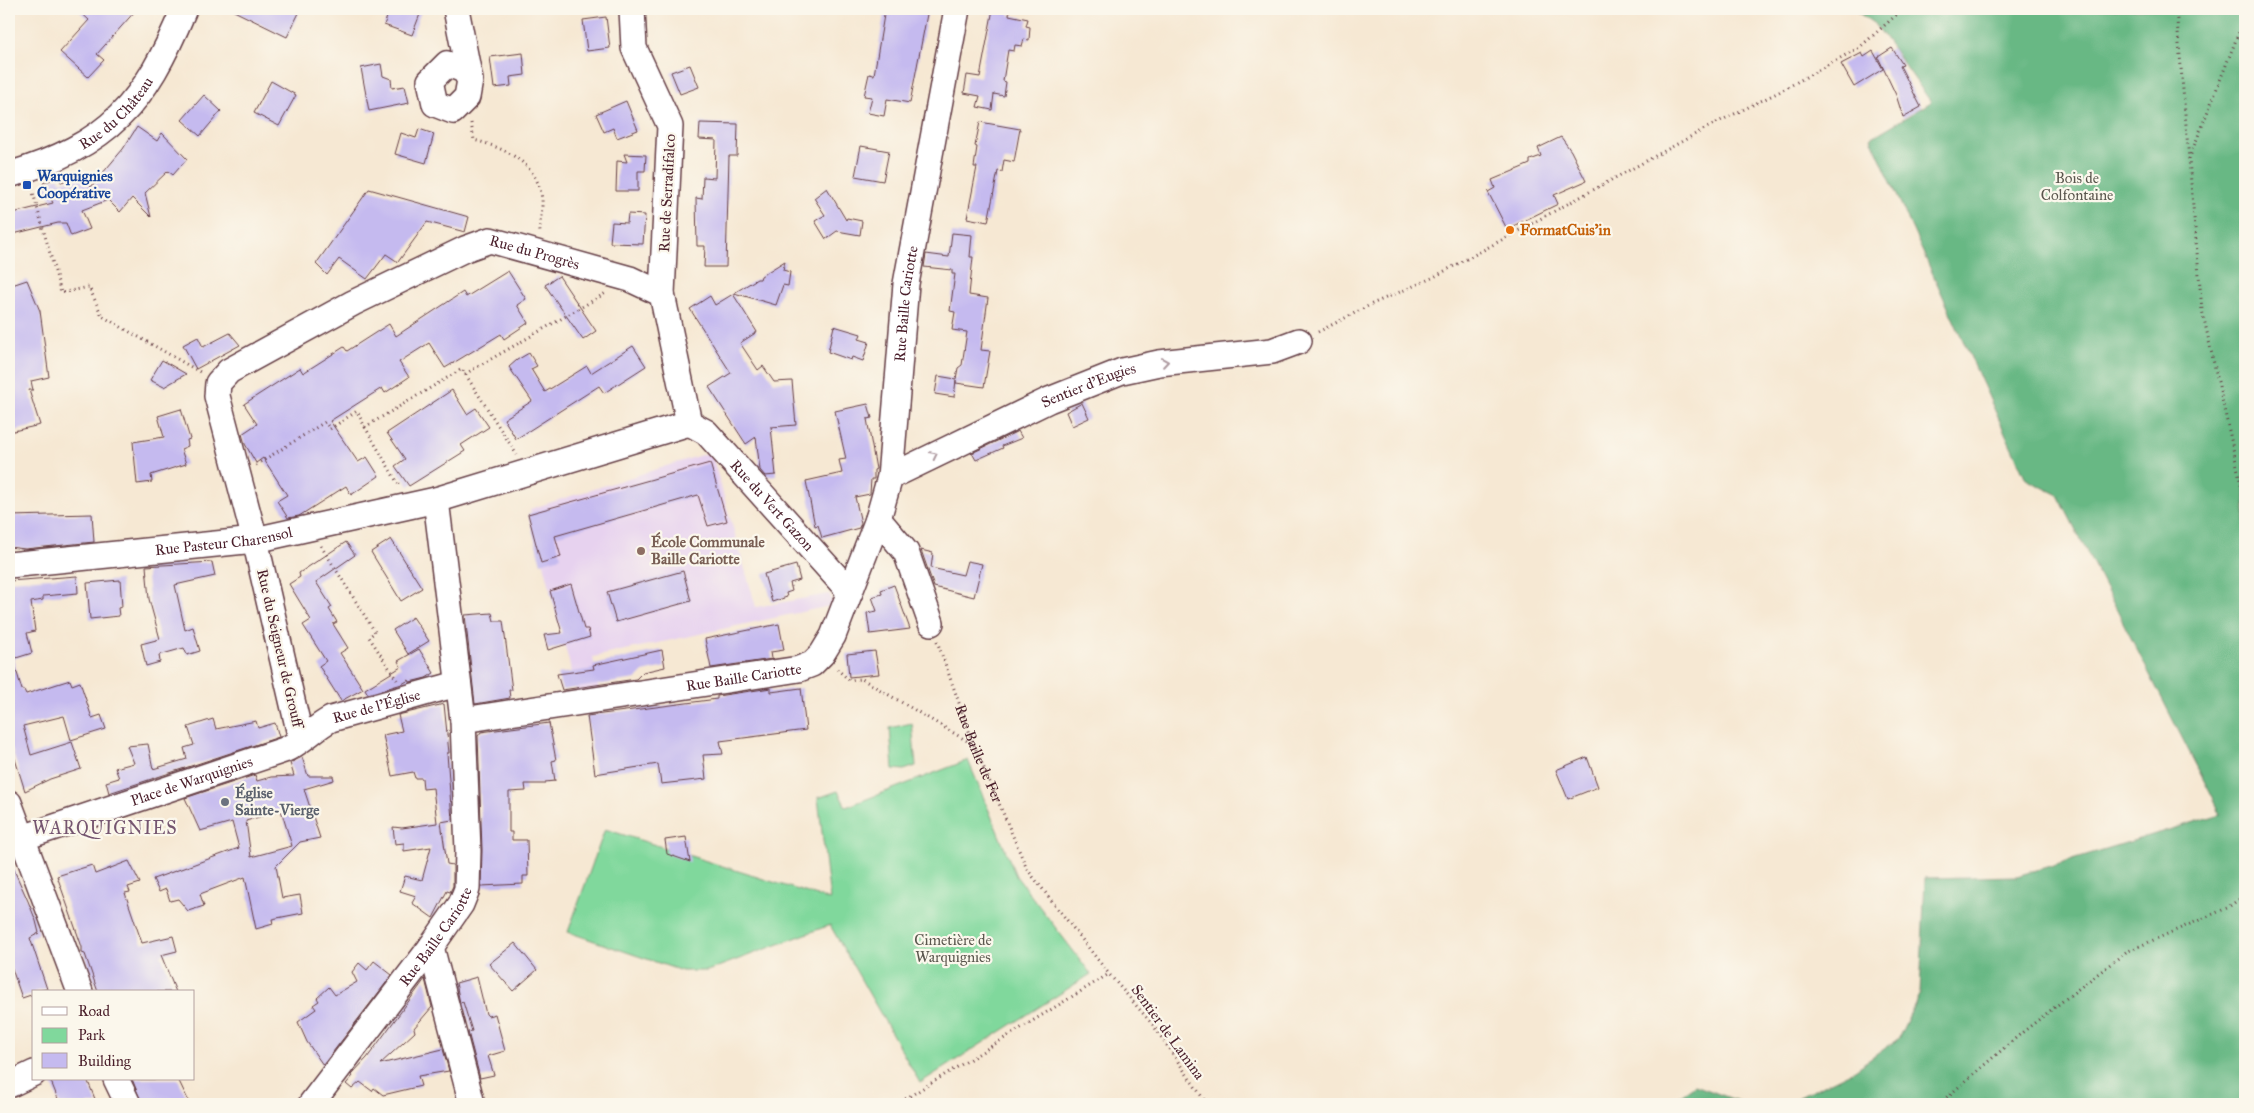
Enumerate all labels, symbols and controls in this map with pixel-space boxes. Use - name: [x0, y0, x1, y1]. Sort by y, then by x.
- street label: Rue du Château: [76, 74, 157, 153]
- street label: Rue de Serradifalco: [655, 133, 679, 253]
- place label: Warquignies Coopérative: [37, 167, 113, 203]
- park label: Bois de Colfontaine: [2041, 169, 2113, 204]
- marker: Warquignies Coopérative: [21, 179, 33, 191]
- place label: FormatCuis'in: [1520, 221, 1612, 239]
- marker: FormatCuis'in: [1504, 224, 1516, 236]
- street label: Rue du Progrès: [487, 231, 582, 273]
- street label: Rue Baille Cariotte: [891, 244, 922, 363]
- one-way arrow: [1161, 357, 1169, 368]
- street label: Sentier d'Eugies: [1038, 359, 1138, 411]
- one-way arrow: [929, 452, 938, 462]
- street label: Rue du Vert Gazon: [726, 456, 818, 555]
- street label: Rue Pasteur Charensol: [154, 523, 295, 559]
- place label: École Communale Baille Cariotte: [651, 532, 766, 568]
- marker: École Communale Baille Cariotte: [635, 545, 647, 557]
- street label: Rue du Seigneur de Grouff: [253, 567, 308, 732]
- street label: Rue Baille Cariotte: [685, 660, 803, 695]
- street label: Rue de l'Église: [331, 686, 422, 727]
- street label: Rue Baille de Fer: [951, 702, 1007, 806]
- street label: Place de Warquignies: [128, 752, 255, 810]
- place label: Église Sainte-Vierge: [235, 783, 320, 820]
- marker: Église Sainte-Vierge: [219, 796, 231, 808]
- district label: WARQUIGNIES: [32, 817, 178, 839]
- street label: Rue Baille Cariotte: [395, 885, 476, 990]
- park label: Cimetière de Warquignies: [914, 931, 992, 967]
- street label: Sentier de Lamina: [1128, 981, 1209, 1084]
- legend: [32, 990, 195, 1080]
- text: Road: [78, 1002, 110, 1020]
- text: Park: [78, 1026, 105, 1044]
- text: Building: [78, 1052, 132, 1070]

